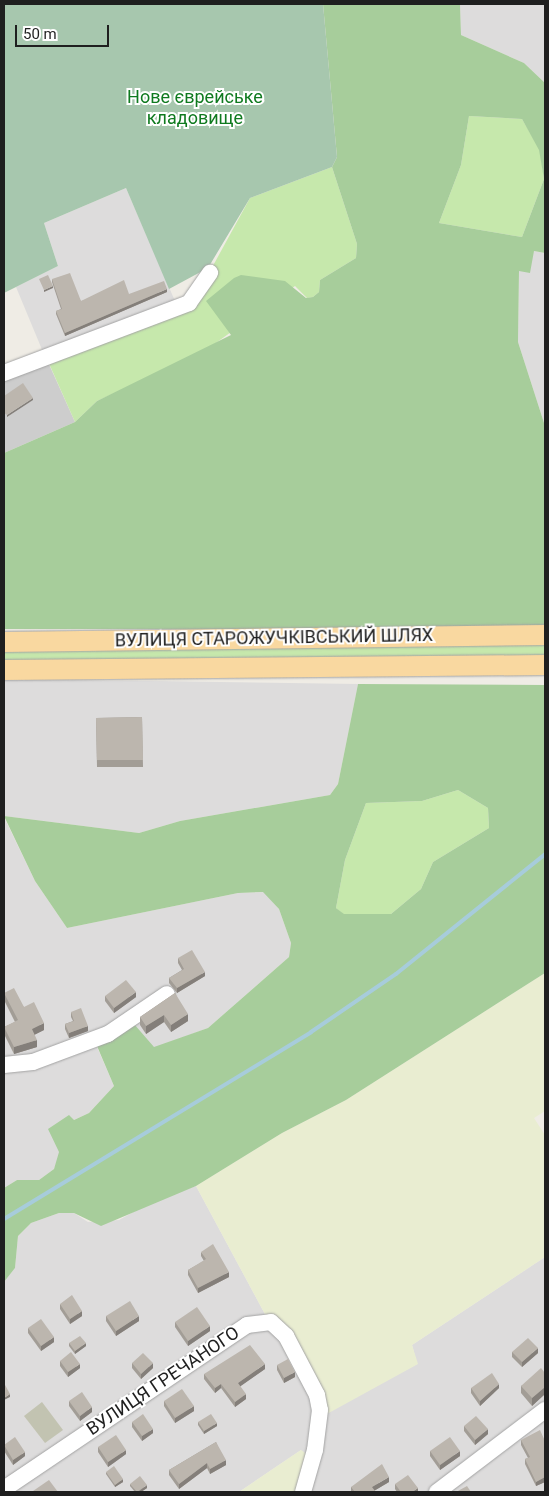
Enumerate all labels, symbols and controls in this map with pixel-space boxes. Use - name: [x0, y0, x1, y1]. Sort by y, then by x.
- scale bar: [18, 15, 111, 47]
- text: 50 m: [23, 25, 57, 43]
- park label: Нове єврейське кладовище: [127, 87, 263, 130]
- street label: ВУЛИЦЯ СТАРОЖУЧКІВСЬКИЙ ШЛЯХ: [115, 624, 433, 652]
- street label: ВУЛИЦЯ ГРЕЧАНОГО: [83, 1322, 243, 1440]

